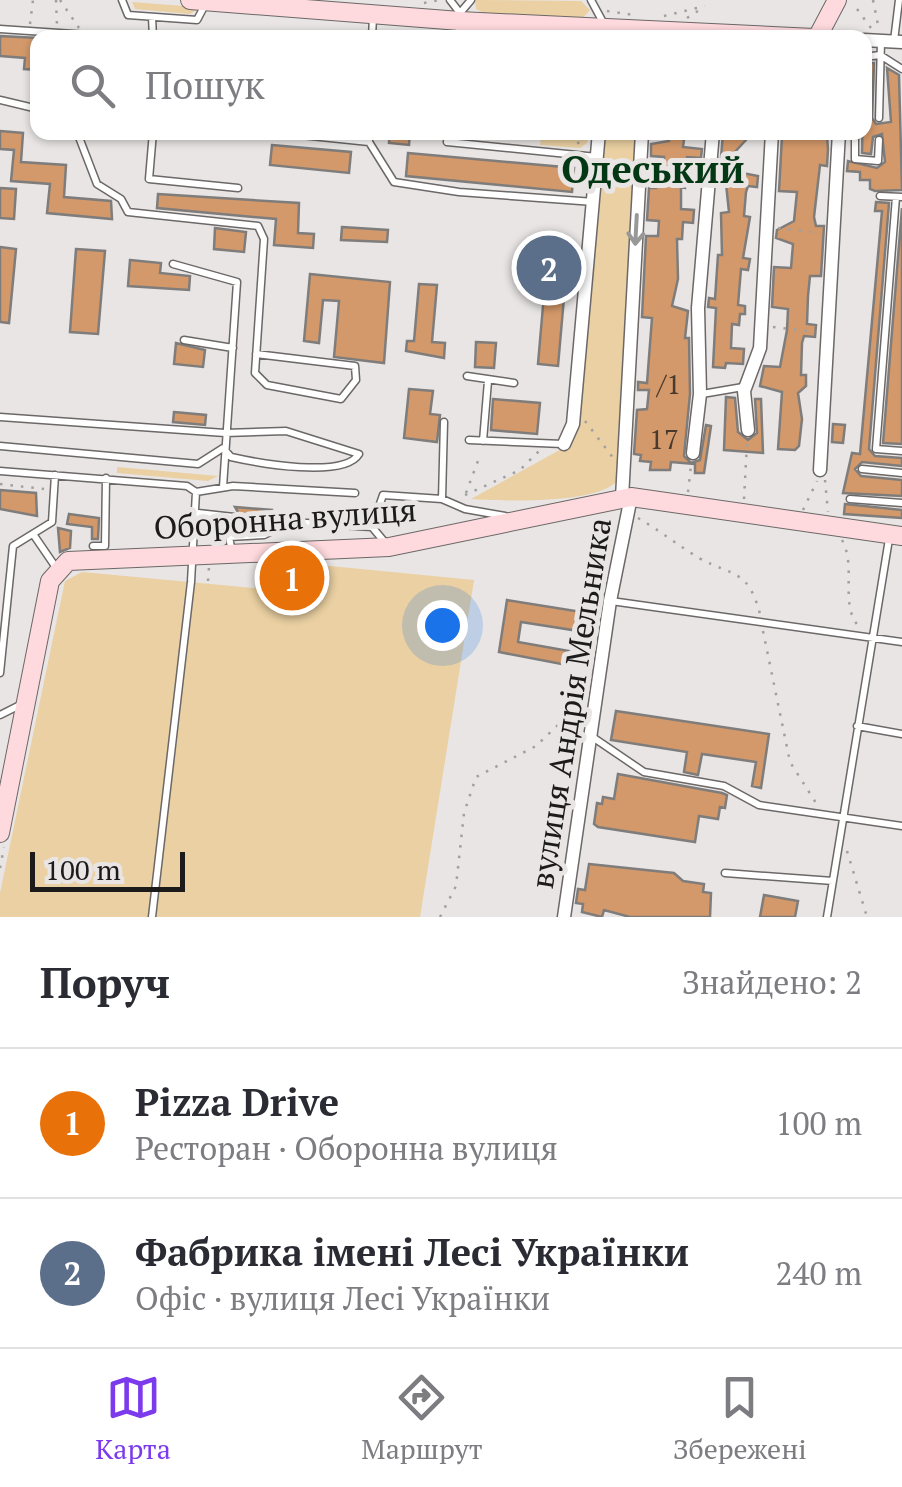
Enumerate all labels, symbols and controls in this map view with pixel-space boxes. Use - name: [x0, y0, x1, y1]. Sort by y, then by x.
- search box: [30, 30, 872, 140]
- icon: search: [65, 58, 120, 113]
- text: Пошук: [145, 60, 265, 110]
- district label: Одеський: [561, 144, 745, 194]
- one-way arrow: [626, 213, 645, 245]
- pin: 2: [516, 230, 582, 306]
- house number: /1: [655, 365, 681, 402]
- house number: 17: [649, 420, 679, 457]
- street label: Оборонна вулиця: [152, 488, 418, 548]
- street label: вулиця Андрія Мельника: [520, 515, 620, 891]
- pin: 1: [260, 540, 324, 616]
- your location: [417, 600, 468, 651]
- scale bar: [30, 847, 185, 891]
- text: 100 m: [45, 851, 121, 888]
- text: Поруч: [40, 954, 170, 1010]
- text: Знайдено: 2: [682, 961, 862, 1003]
- text: Pizza Drive: [135, 1077, 339, 1127]
- text: 1: [63, 1102, 82, 1144]
- text: 100 m: [775, 1102, 862, 1144]
- text: Ресторан · Оборонна вулиця: [135, 1127, 558, 1169]
- text: Фабрика імені Лесі Українки: [135, 1227, 689, 1277]
- text: 2: [63, 1252, 82, 1294]
- text: 240 m: [775, 1252, 862, 1294]
- text: Офіс · вулиця Лесі Українки: [135, 1277, 550, 1319]
- tab: Карта: [95, 1370, 171, 1467]
- tab: Маршрут: [361, 1370, 483, 1467]
- tab: Збережені: [673, 1370, 807, 1467]

